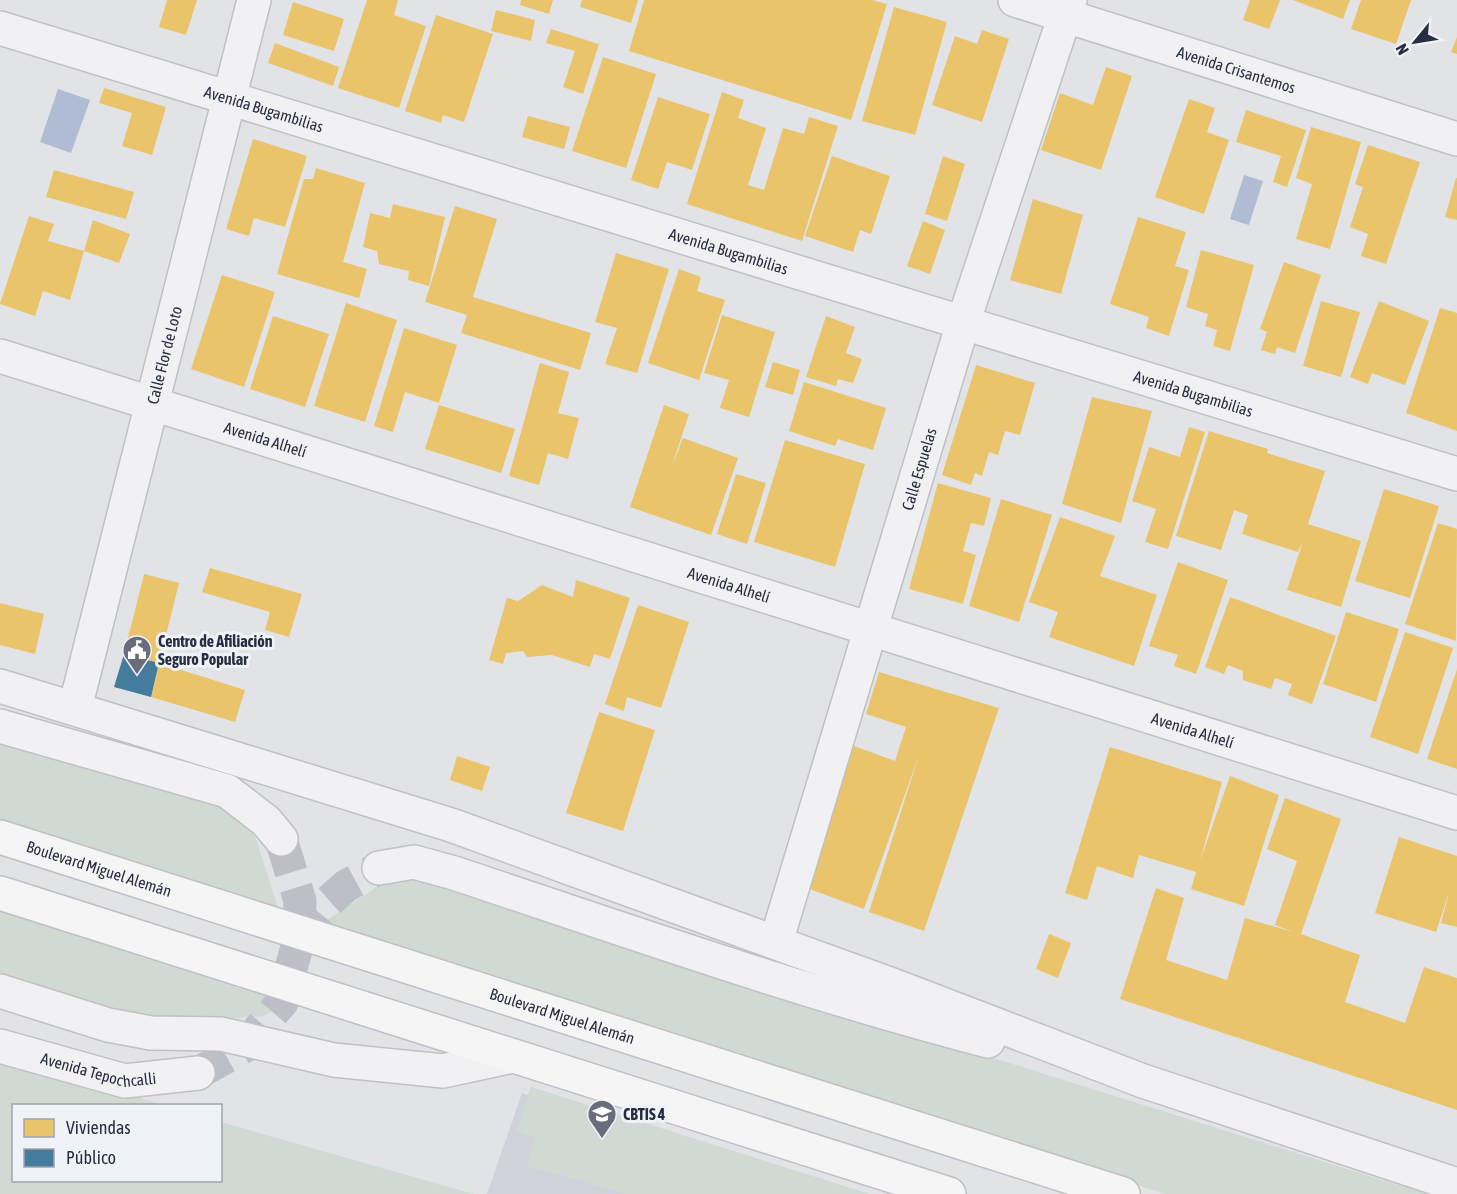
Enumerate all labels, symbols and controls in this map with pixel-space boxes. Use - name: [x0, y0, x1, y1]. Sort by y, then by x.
- north arrow: [1385, 12, 1445, 72]
- text: N: [1392, 41, 1412, 58]
- street label: Avenida Crisantemos: [1175, 43, 1298, 97]
- street label: Avenida Bugambilias: [202, 82, 326, 136]
- street label: Avenida Bugambilias: [667, 224, 791, 278]
- street label: Calle Flor de Loto: [143, 304, 185, 406]
- street label: Avenida Bugambilias: [1132, 367, 1255, 420]
- street label: Avenida Alhelí: [222, 418, 309, 461]
- street label: Calle Espuelas: [898, 426, 940, 512]
- street label: Avenida Alhelí: [686, 563, 773, 606]
- place label: Centro de Afiliación Seguro Popular: [158, 632, 273, 668]
- public building icon: Centro de Afiliación Seguro Popular: [121, 634, 153, 676]
- street label: Avenida Alhelí: [1149, 709, 1236, 752]
- street label: Boulevard Miguel Alemán: [24, 837, 174, 900]
- street label: Boulevard Miguel Alemán: [487, 984, 637, 1047]
- street label: Avenida Tepochcalli: [39, 1049, 157, 1090]
- school or university icon: CBTIS 4: [586, 1098, 618, 1140]
- legend: [12, 1104, 222, 1182]
- place label: CBTIS 4: [623, 1105, 666, 1123]
- text: Viviendas: [66, 1117, 131, 1138]
- text: Público: [66, 1147, 116, 1168]

